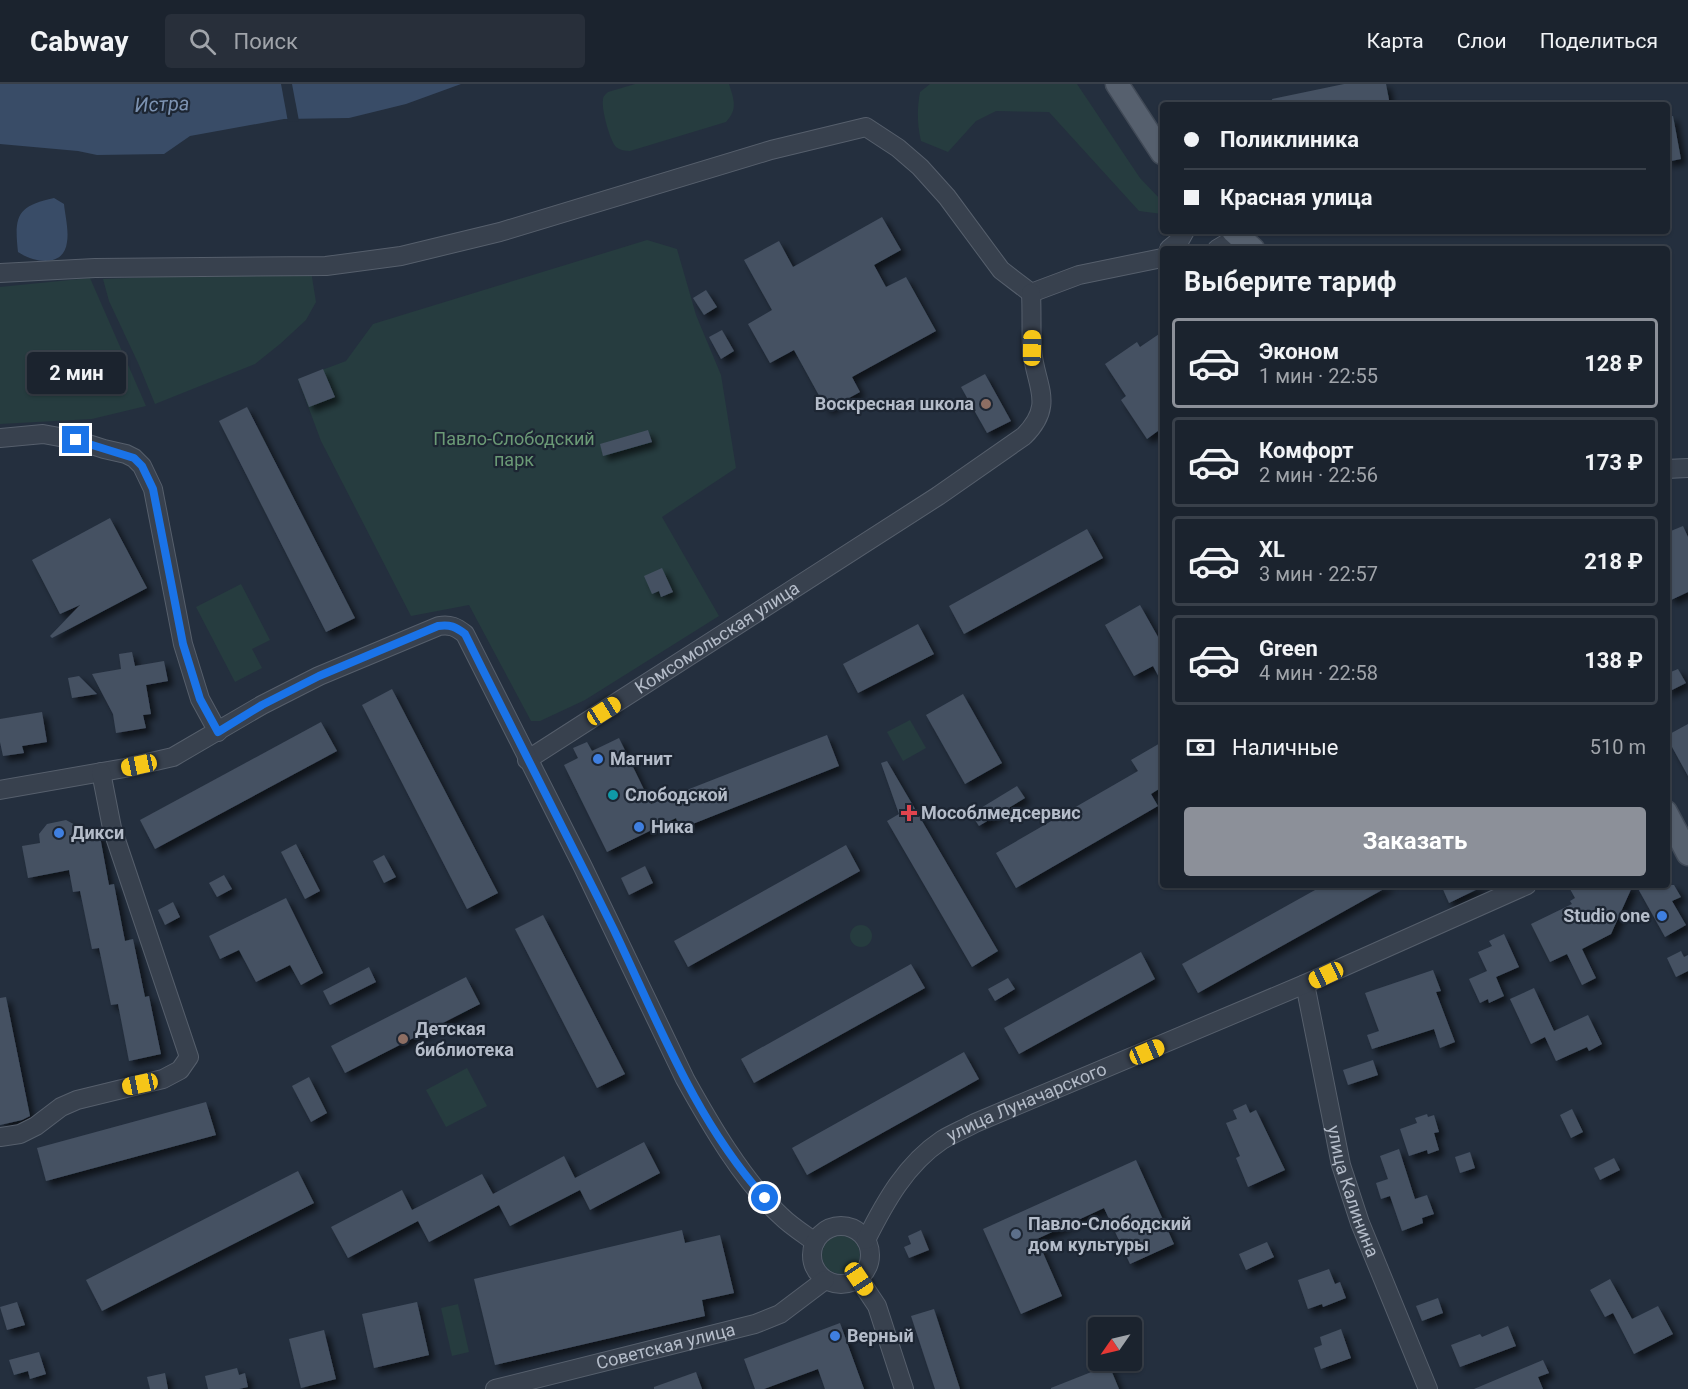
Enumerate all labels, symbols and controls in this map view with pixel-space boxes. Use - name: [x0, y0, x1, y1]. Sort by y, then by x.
- search box: [165, 14, 585, 68]
- text: Cabway: [30, 25, 129, 58]
- icon: search: [186, 25, 219, 58]
- text: Поиск: [234, 29, 298, 54]
- text: Карта: [1367, 29, 1424, 53]
- text: Слои: [1457, 29, 1507, 53]
- text: Поделиться: [1540, 29, 1658, 53]
- water label: Истра: [134, 91, 190, 117]
- text: Поликлиника: [1220, 127, 1359, 152]
- text: Красная улица: [1220, 185, 1372, 210]
- text: Выберите тариф: [1184, 266, 1396, 298]
- car: [1023, 330, 1041, 366]
- icon: car: [1187, 336, 1241, 390]
- text: Эконом: [1259, 339, 1339, 364]
- text: 128 ₽: [1584, 351, 1643, 376]
- callout: 2 мин: [26, 353, 125, 395]
- text: 2 мин: [49, 361, 104, 385]
- text: 1 мин · 22:55: [1259, 364, 1378, 388]
- place label: Воскресная школа: [815, 393, 974, 414]
- marker: Воскресная школа: [979, 397, 993, 411]
- route end: [62, 426, 89, 453]
- park label: Павло-Слободский парк: [433, 428, 595, 470]
- icon: car: [1187, 435, 1241, 489]
- text: Комфорт: [1259, 438, 1354, 463]
- text: 173 ₽: [1584, 450, 1643, 475]
- text: 2 мин · 22:56: [1259, 463, 1378, 487]
- icon: car: [1187, 534, 1241, 588]
- text: XL: [1259, 537, 1285, 562]
- text: 218 ₽: [1584, 549, 1643, 574]
- text: 3 мин · 22:57: [1259, 562, 1378, 586]
- street label: Комсомольская улица: [631, 577, 803, 698]
- icon: car: [1187, 633, 1241, 687]
- text: Green: [1259, 636, 1318, 661]
- text: 138 ₽: [1584, 648, 1643, 673]
- text: 4 мин · 22:58: [1259, 661, 1378, 685]
- car: [584, 694, 624, 728]
- icon: cash: [1184, 731, 1217, 764]
- text: Наличные: [1232, 735, 1338, 760]
- text: 510 m: [1590, 735, 1646, 759]
- place label: Магнит: [610, 748, 673, 769]
- car: [120, 752, 158, 778]
- marker: Магнит: [591, 752, 605, 766]
- place label: Слободской: [625, 784, 728, 805]
- marker: Слободской: [606, 788, 620, 802]
- place label: Мособлмедсервис: [921, 802, 1081, 823]
- marker: Мособлмедсервис: [902, 806, 916, 820]
- button: Заказать: [1184, 807, 1646, 876]
- place label: Ника: [651, 816, 694, 837]
- marker: Ника: [632, 820, 646, 834]
- place label: Дикси: [71, 822, 124, 843]
- marker: Дикси: [52, 826, 66, 840]
- place label: Studio one: [1563, 905, 1650, 926]
- marker: Studio one: [1655, 909, 1669, 923]
- car: [1306, 959, 1346, 991]
- place label: Детская библиотека: [415, 1018, 514, 1060]
- marker: Детская библиотека: [396, 1032, 410, 1046]
- car: [1127, 1037, 1167, 1067]
- street label: улица Луначарского: [943, 1058, 1110, 1146]
- car: [121, 1071, 159, 1097]
- street label: улица Калинина: [1323, 1124, 1384, 1260]
- route start: [751, 1184, 778, 1211]
- place label: Павло-Слободский дом культуры: [1028, 1213, 1191, 1255]
- marker: Павло-Слободский дом культуры: [1009, 1227, 1023, 1241]
- car: [841, 1259, 877, 1299]
- north arrow: [1088, 1317, 1142, 1371]
- map controls: [1088, 1317, 1142, 1371]
- street label: Советская улица: [594, 1318, 737, 1373]
- place label: Верный: [847, 1325, 914, 1346]
- marker: Верный: [828, 1329, 842, 1343]

